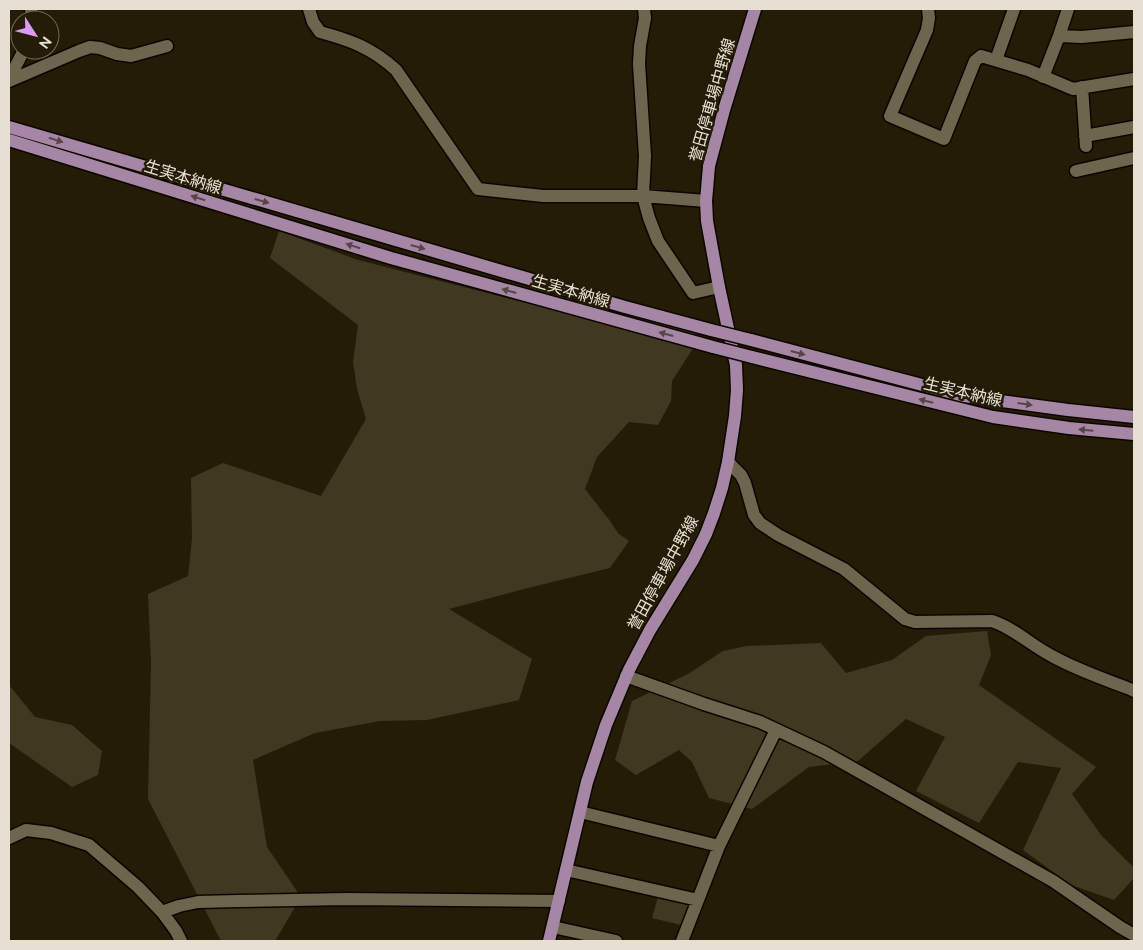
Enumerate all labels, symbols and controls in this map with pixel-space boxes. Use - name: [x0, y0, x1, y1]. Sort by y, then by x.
- north arrow: [10, 10, 60, 60]
- text: N: [36, 34, 55, 52]
- street label: 誉田停車場中野線: [685, 36, 739, 164]
- one-way arrow: [48, 137, 63, 145]
- street label: 生実本納線: [142, 156, 224, 198]
- one-way arrow: [190, 194, 205, 202]
- one-way arrow: [255, 198, 270, 206]
- one-way arrow: [345, 242, 360, 250]
- one-way arrow: [410, 243, 425, 251]
- street label: 生実本納線: [530, 271, 612, 311]
- one-way arrow: [502, 287, 517, 295]
- one-way arrow: [658, 330, 673, 338]
- one-way arrow: [791, 349, 806, 357]
- street label: 生実本納線: [922, 374, 1004, 410]
- one-way arrow: [919, 397, 934, 405]
- one-way arrow: [1017, 400, 1033, 408]
- one-way arrow: [1077, 426, 1093, 434]
- street label: 誉田停車場中野線: [624, 512, 702, 634]

